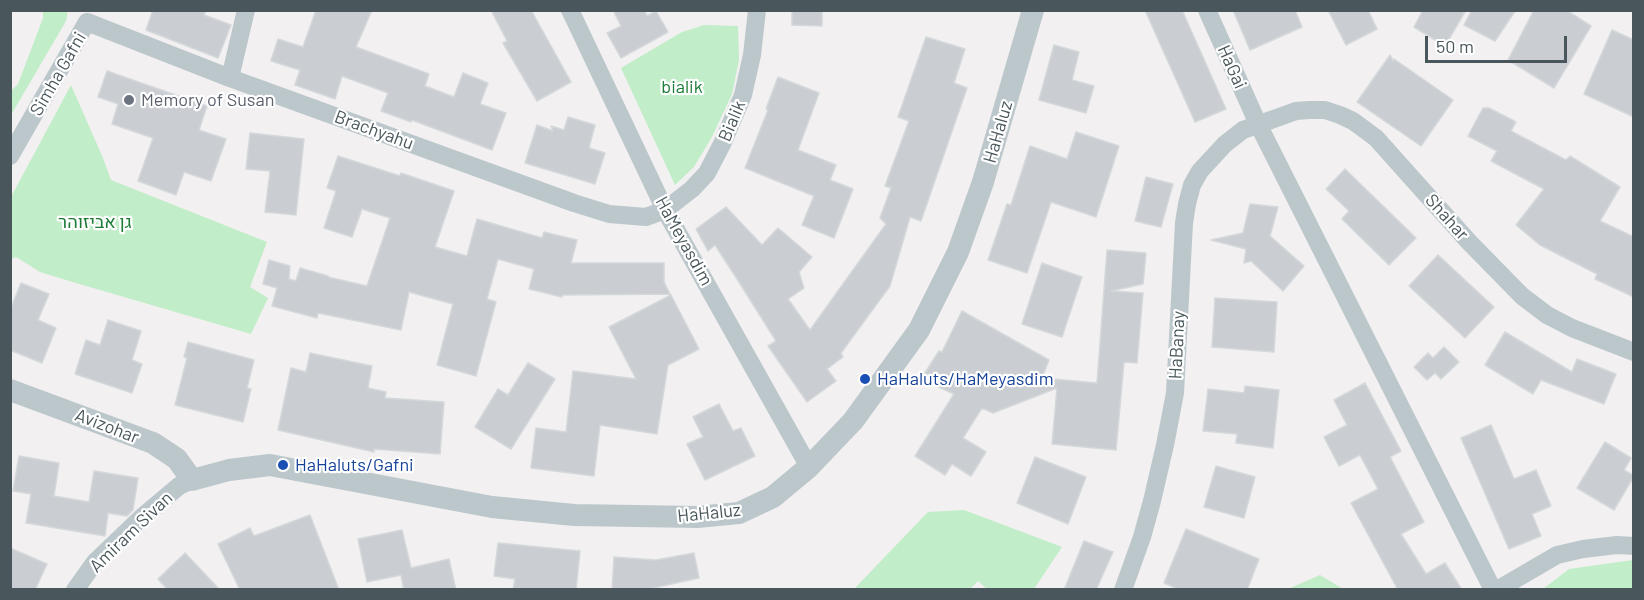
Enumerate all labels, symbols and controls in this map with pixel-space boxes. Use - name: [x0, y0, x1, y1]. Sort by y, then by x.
- scale bar: [1428, 24, 1570, 62]
- street label: Simha Gafni: [25, 28, 91, 120]
- text: 50 m: [1436, 35, 1474, 57]
- street label: HaGai: [1213, 42, 1251, 92]
- park label: bialik: [661, 76, 703, 98]
- place label: Memory of Susan: [141, 89, 274, 111]
- marker: Memory of Susan: [122, 93, 136, 107]
- street label: Bialik: [714, 97, 750, 145]
- street label: HaHaluz: [979, 98, 1017, 166]
- street label: Brachyahu: [332, 106, 416, 154]
- street label: Shahar: [1421, 189, 1473, 245]
- street label: HaMeyasdim: [651, 193, 717, 289]
- park label: גן אביזוהר: [58, 211, 132, 233]
- street label: HaBanay: [1164, 310, 1190, 380]
- place label: HaHaluts/HaMeyasdim: [877, 368, 1054, 390]
- marker: HaHaluts/HaMeyasdim: [858, 372, 872, 386]
- street label: Avizohar: [72, 404, 142, 448]
- place label: HaHaluts/Gafni: [295, 454, 414, 476]
- marker: HaHaluts/Gafni: [276, 458, 290, 472]
- street label: Amiram Sivan: [85, 487, 177, 577]
- street label: HaHaluz: [676, 499, 742, 527]

